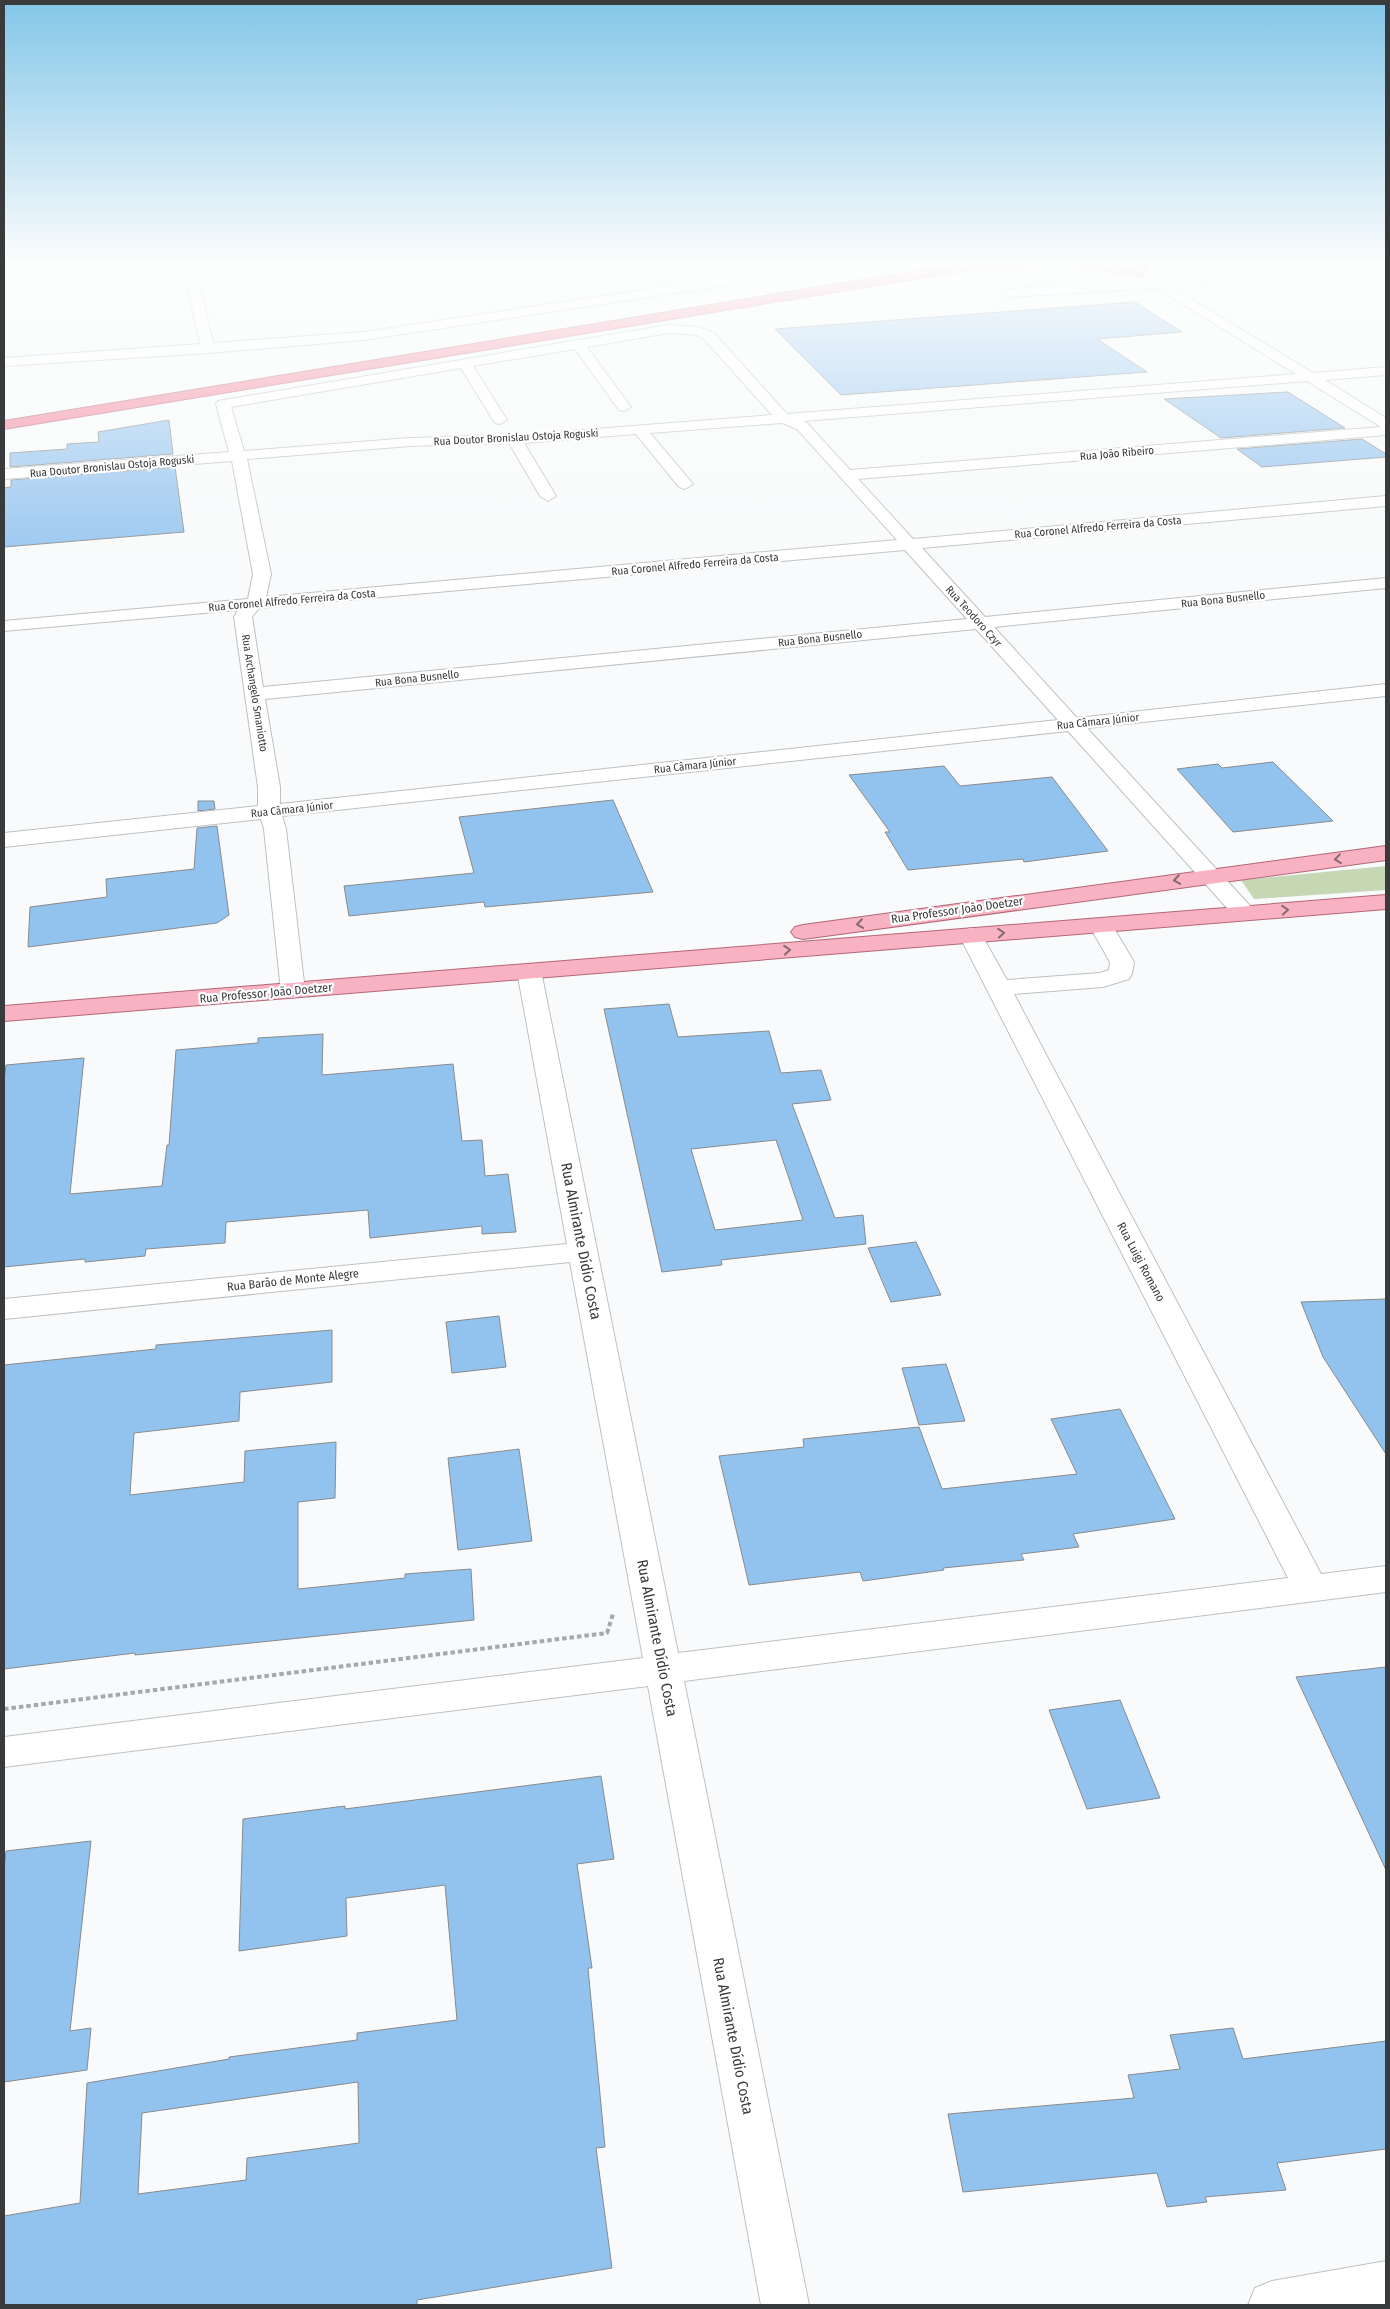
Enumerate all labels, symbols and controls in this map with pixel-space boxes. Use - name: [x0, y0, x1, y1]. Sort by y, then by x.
- street label: Rua Doutor Bronislau Ostoja Roguski: [433, 427, 599, 448]
- street label: Rua João Ribeiro: [1079, 444, 1155, 463]
- street label: Rua Doutor Bronislau Ostoja Roguski: [29, 453, 195, 480]
- street label: Rua Coronel Alfredo Ferreira da Costa: [1014, 514, 1182, 541]
- street label: Rua Coronel Alfredo Ferreira da Costa: [611, 551, 779, 578]
- street label: Rua Teodoro Czyr: [943, 583, 1005, 650]
- street label: Rua Coronel Alfredo Ferreira da Costa: [208, 587, 376, 614]
- street label: Rua Bona Busnello: [1180, 589, 1266, 610]
- street label: Rua Bona Busnello: [777, 628, 863, 649]
- street label: Rua Archangelo Smaniotto: [239, 633, 270, 753]
- street label: Rua Bona Busnello: [374, 668, 460, 689]
- street label: Rua Câmara Júnior: [1056, 711, 1140, 732]
- street label: Rua Câmara Júnior: [653, 755, 737, 776]
- street label: Rua Câmara Júnior: [250, 799, 334, 820]
- one-way arrow: [1334, 853, 1342, 864]
- one-way arrow: [1172, 874, 1180, 885]
- street label: Rua Professor João Doetzer: [890, 894, 1025, 926]
- one-way arrow: [1281, 905, 1289, 916]
- one-way arrow: [855, 918, 863, 929]
- one-way arrow: [997, 928, 1005, 939]
- one-way arrow: [783, 945, 791, 956]
- street label: Rua Professor João Doetzer: [199, 980, 334, 1006]
- street label: Rua Almirante Dídio Costa: [557, 1161, 605, 1321]
- street label: Rua Luigi Romano: [1114, 1220, 1168, 1304]
- street label: Rua Barão de Monte Alegre: [226, 1266, 360, 1294]
- street label: Rua Almirante Dídio Costa: [633, 1558, 681, 1718]
- street label: Rua Almirante Dídio Costa: [709, 1956, 757, 2116]

